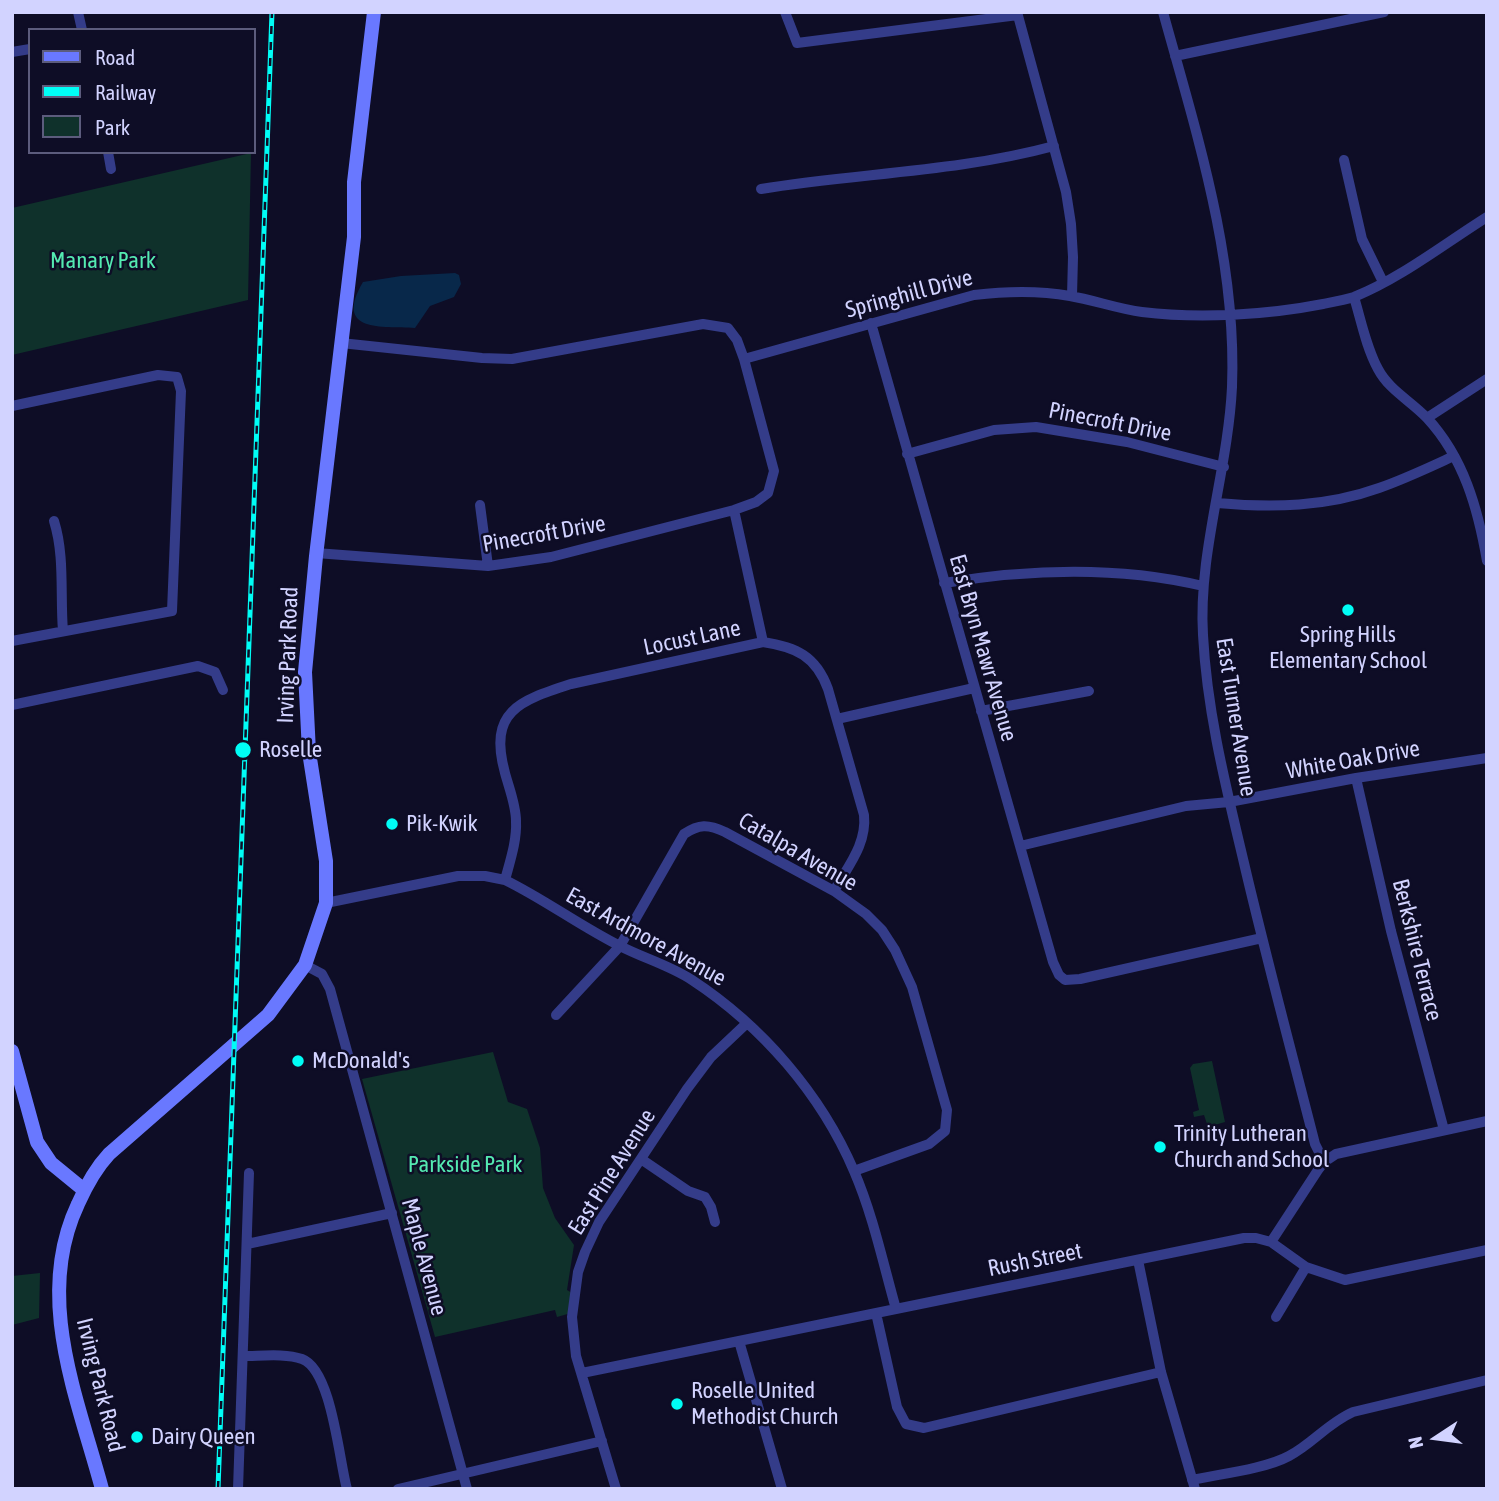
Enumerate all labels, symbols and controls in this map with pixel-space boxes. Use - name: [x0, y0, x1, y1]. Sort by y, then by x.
- legend: [28, 28, 256, 154]
- text: Road: [95, 45, 135, 69]
- text: Railway: [95, 80, 156, 104]
- text: Park: [95, 115, 130, 139]
- park label: Manary Park: [50, 247, 156, 275]
- street label: Springhill Drive: [843, 264, 975, 324]
- street label: Pinecroft Drive: [1046, 397, 1174, 447]
- street label: Pinecroft Drive: [480, 510, 608, 558]
- street label: East Bryn Mawr Avenue: [943, 551, 1023, 745]
- street label: Irving Park Road: [272, 586, 304, 724]
- marker: Spring Hills Elementary School: [1340, 602, 1356, 618]
- street label: Locust Lane: [641, 614, 743, 662]
- place label: Spring Hills Elementary School: [1269, 621, 1427, 675]
- street label: East Turner Avenue: [1210, 636, 1262, 798]
- street label: White Oak Drive: [1284, 735, 1422, 785]
- place label: Roselle: [259, 736, 322, 764]
- marker: Roselle: [233, 740, 253, 760]
- street label: Catalpa Avenue: [734, 807, 862, 897]
- place label: Pik-Kwik: [406, 810, 478, 838]
- marker: Pik-Kwik: [384, 816, 400, 832]
- street label: Berkshire Terrace: [1386, 876, 1448, 1024]
- street label: East Ardmore Avenue: [561, 882, 731, 992]
- place label: McDonald's: [312, 1047, 410, 1075]
- marker: McDonald's: [290, 1053, 306, 1069]
- street label: East Pine Avenue: [562, 1104, 662, 1240]
- place label: Trinity Lutheran Church and School: [1174, 1120, 1329, 1174]
- marker: Trinity Lutheran Church and School: [1152, 1139, 1168, 1155]
- park label: Parkside Park: [408, 1151, 522, 1179]
- street label: Maple Avenue: [395, 1195, 453, 1319]
- street label: Rush Street: [985, 1237, 1085, 1283]
- street label: Irving Park Road: [70, 1315, 130, 1455]
- place label: Roselle United Methodist Church: [691, 1377, 839, 1431]
- marker: Roselle United Methodist Church: [669, 1396, 685, 1412]
- north arrow: [1401, 1403, 1471, 1473]
- place label: Dairy Queen: [151, 1423, 256, 1451]
- marker: Dairy Queen: [129, 1429, 145, 1445]
- text: N: [1404, 1435, 1428, 1451]

